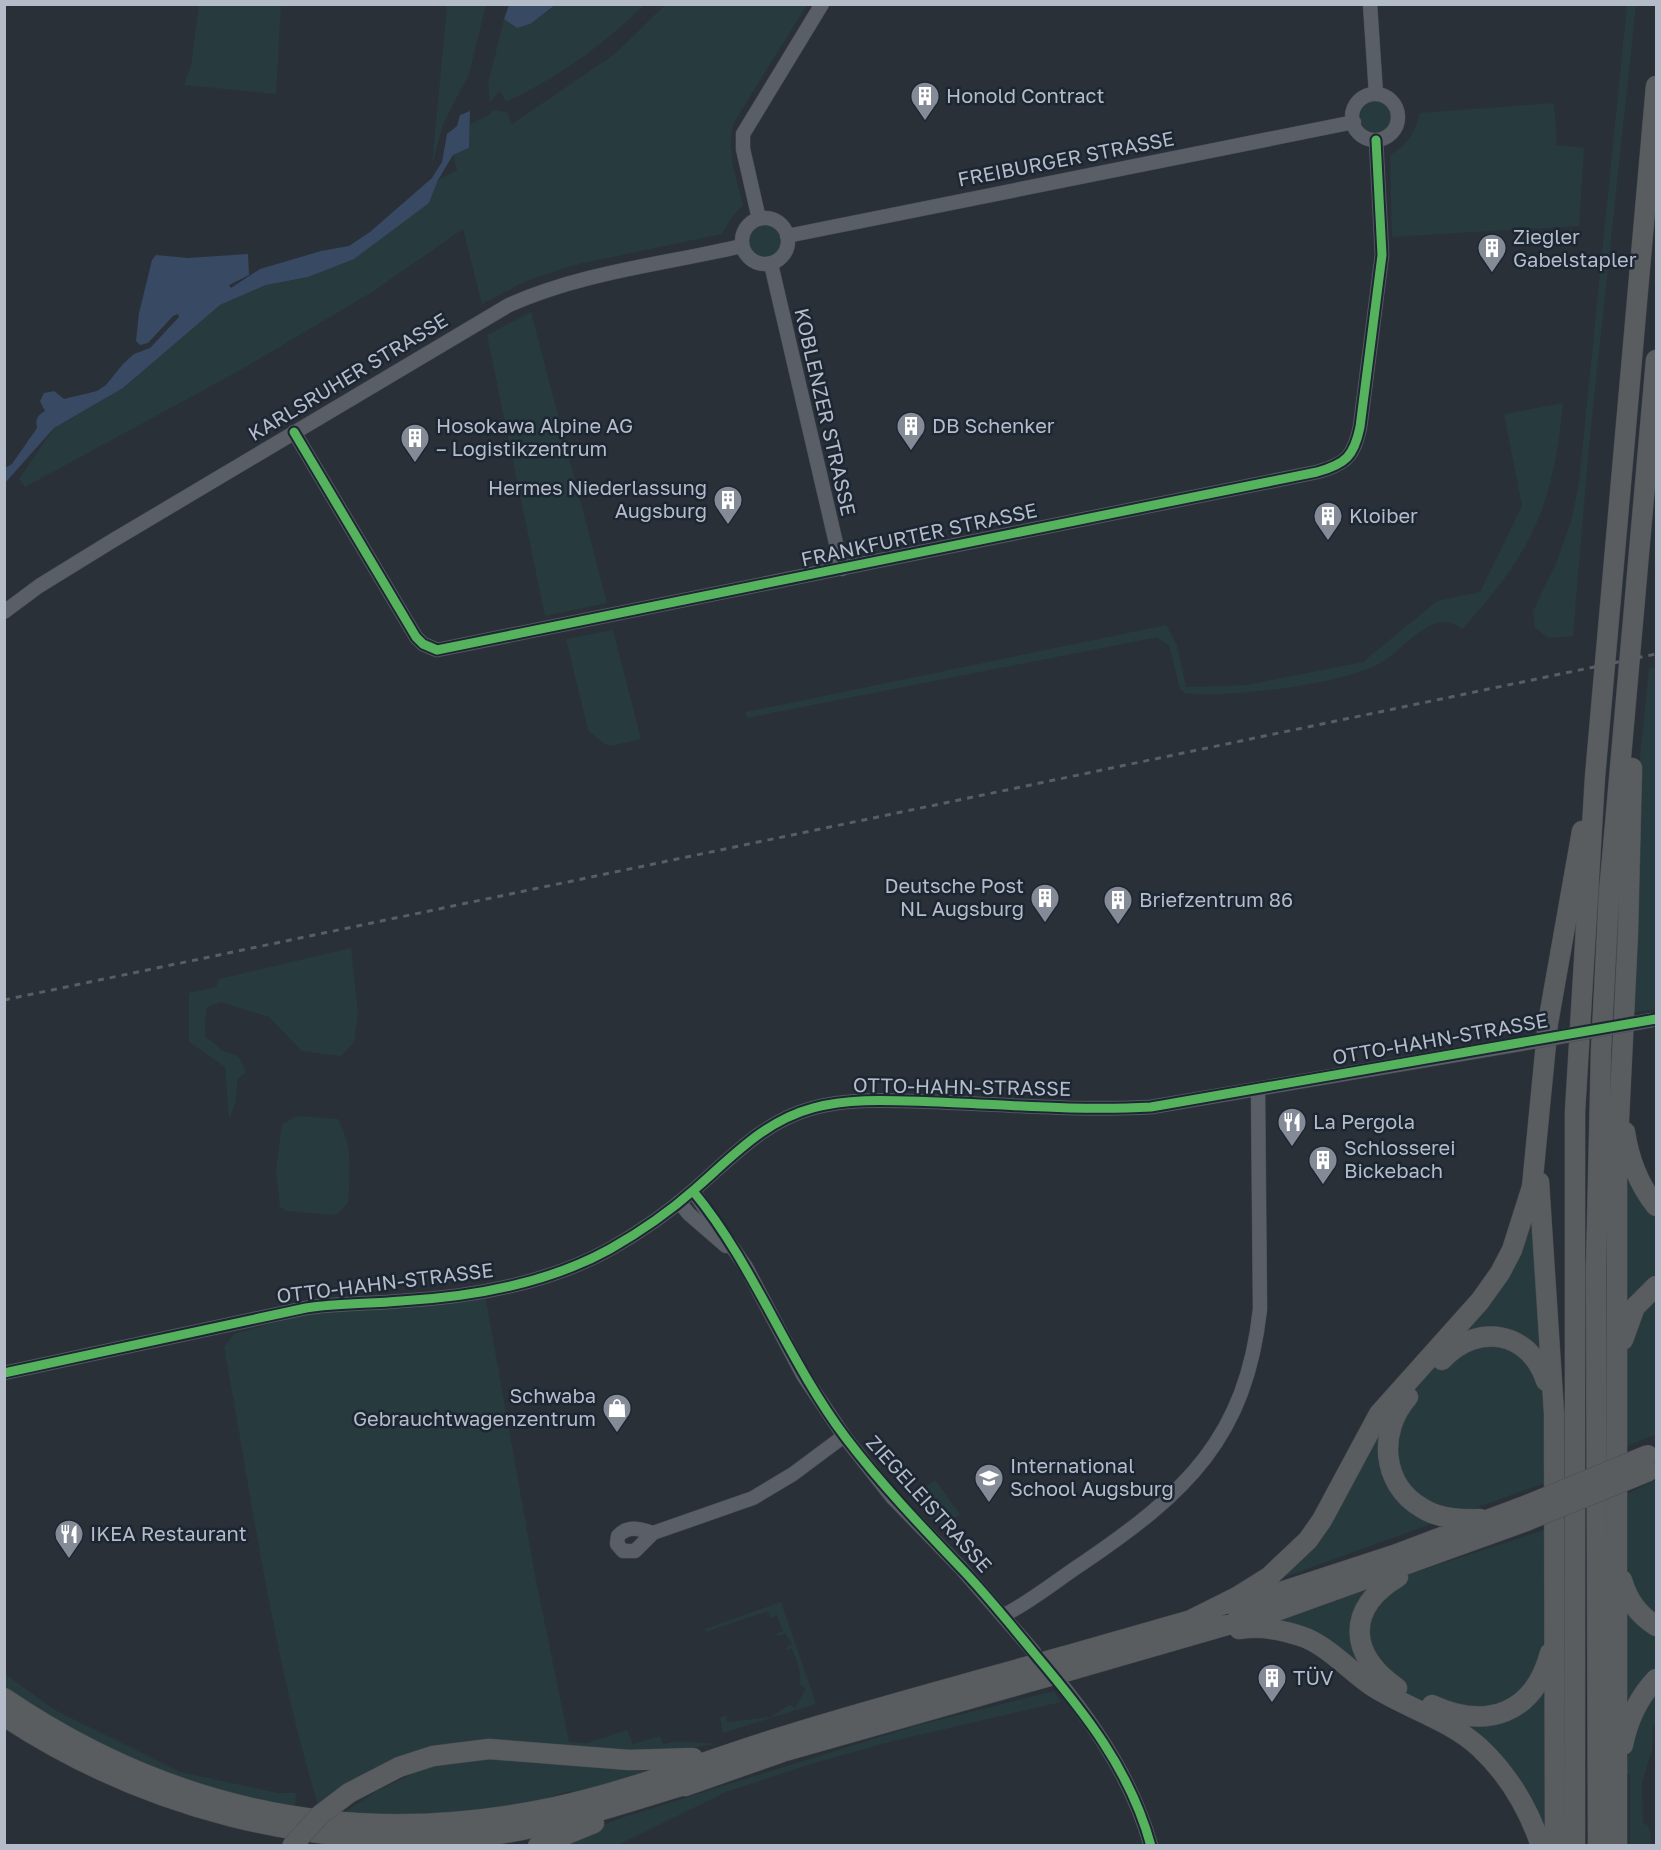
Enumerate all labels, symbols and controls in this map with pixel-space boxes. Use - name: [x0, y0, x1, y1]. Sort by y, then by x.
- building icon: Honold Contract: [909, 80, 941, 122]
- place label: Honold Contract: [946, 83, 1105, 107]
- street label: FREIBURGER STRASSE: [955, 125, 1176, 191]
- place label: Ziegler Gabelstapler: [1513, 224, 1637, 271]
- building icon: Ziegler Gabelstapler: [1476, 232, 1508, 274]
- street label: KOBLENZER STRASSE: [790, 305, 862, 518]
- street label: KARLSRUHER STRASSE: [243, 307, 452, 445]
- building icon: DB Schenker: [895, 410, 927, 452]
- place label: Hosokawa Alpine AG – Logistikzentrum: [436, 413, 633, 460]
- place label: DB Schenker: [932, 413, 1055, 437]
- building icon: Hosokawa Alpine AG – Logistikzentrum: [399, 422, 431, 464]
- place label: Hermes Niederlassung Augsburg: [488, 475, 707, 522]
- building icon: Hermes Niederlassung Augsburg: [712, 484, 744, 526]
- street label: FRANKFURTER STRASSE: [799, 497, 1039, 571]
- building icon: Kloiber: [1312, 500, 1344, 542]
- place label: Kloiber: [1349, 503, 1418, 527]
- place label: Deutsche Post NL Augsburg: [884, 873, 1024, 920]
- building icon: Deutsche Post NL Augsburg: [1029, 882, 1061, 924]
- building icon: Briefzentrum 86: [1102, 884, 1134, 926]
- place label: Briefzentrum 86: [1139, 887, 1293, 911]
- street label: OTTO-HAHN-STRASSE: [1330, 1007, 1549, 1069]
- street label: OTTO-HAHN-STRASSE: [853, 1072, 1071, 1100]
- restaurant icon: La Pergola: [1276, 1106, 1308, 1148]
- place label: La Pergola: [1313, 1109, 1415, 1133]
- place label: Schlosserei Bickebach: [1344, 1135, 1456, 1182]
- building icon: Schlosserei Bickebach: [1307, 1144, 1339, 1186]
- street label: OTTO-HAHN-STRASSE: [275, 1257, 495, 1307]
- place label: Schwaba Gebrauchtwagenzentrum: [353, 1383, 596, 1430]
- shop icon: Schwaba Gebrauchtwagenzentrum: [601, 1392, 633, 1434]
- street label: ZIEGELEISTRASSE: [862, 1430, 998, 1577]
- place label: International School Augsburg: [1010, 1453, 1174, 1500]
- school or university icon: International School Augsburg: [973, 1462, 1005, 1504]
- restaurant icon: IKEA Restaurant: [53, 1518, 85, 1560]
- place label: IKEA Restaurant: [90, 1521, 247, 1545]
- building icon: TÜV: [1256, 1662, 1288, 1704]
- place label: TÜV: [1293, 1665, 1333, 1689]

